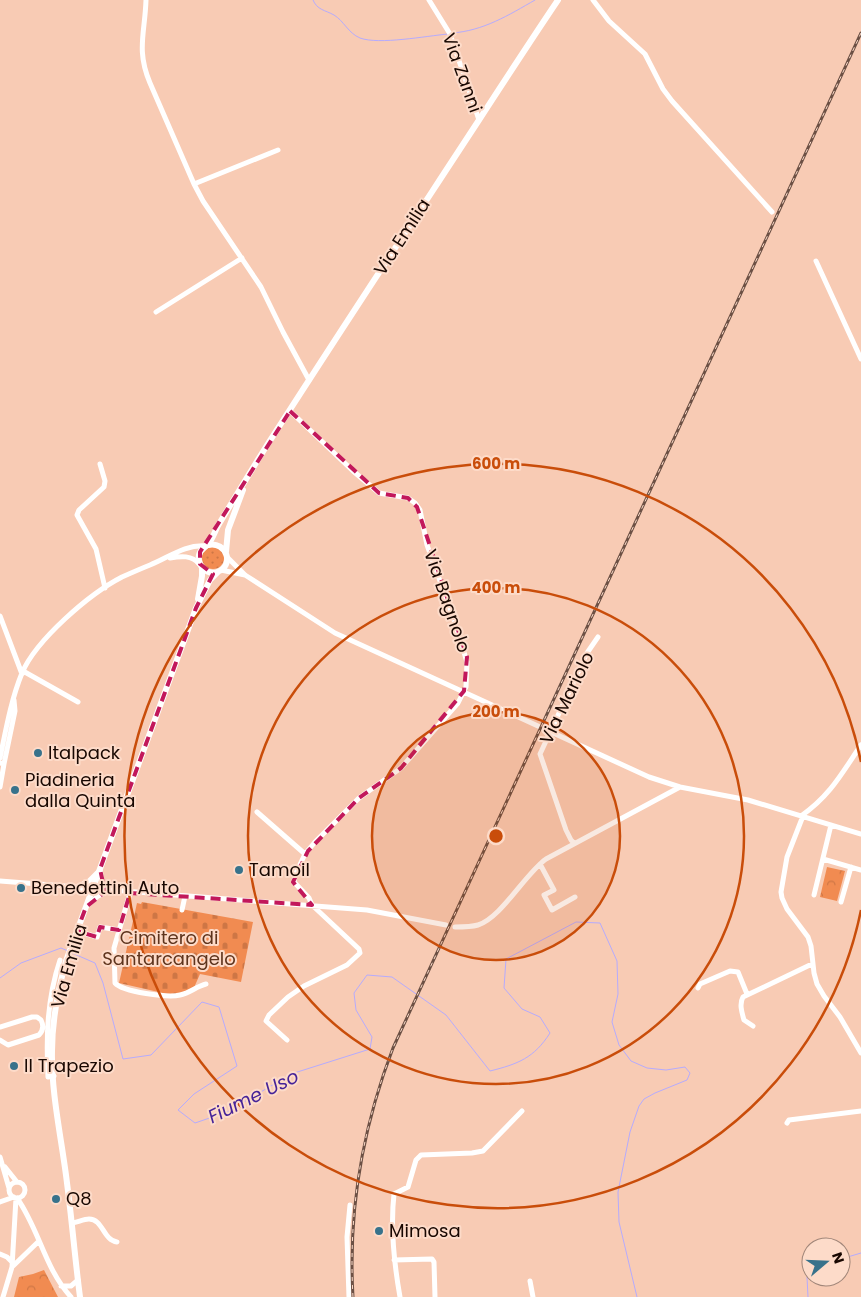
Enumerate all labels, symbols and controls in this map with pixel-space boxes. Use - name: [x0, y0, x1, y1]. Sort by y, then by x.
- street label: Via Zanni: [437, 30, 488, 116]
- street label: Via Emilia: [367, 194, 436, 280]
- text: 600 m: [472, 453, 520, 474]
- street label: Via Bagnolo: [418, 546, 477, 656]
- text: 400 m: [472, 577, 521, 598]
- street label: Via Mariolo: [533, 647, 600, 748]
- text: 200 m: [472, 701, 520, 722]
- place label: Italpack: [48, 740, 121, 765]
- marker: Italpack: [32, 747, 44, 759]
- place label: Piadineria dalla Quinta: [25, 767, 136, 813]
- marker: Piadineria dalla Quinta: [9, 784, 21, 796]
- centre of rings: [487, 827, 505, 845]
- place label: Tamoil: [249, 857, 310, 882]
- marker: Tamoil: [233, 864, 245, 876]
- place label: Benedettini Auto: [31, 875, 179, 900]
- marker: Benedettini Auto: [15, 882, 27, 894]
- street label: Via Emilia: [45, 921, 92, 1011]
- park label: Cimitero di Santarcangelo: [102, 925, 236, 971]
- place label: Il Trapezio: [24, 1053, 114, 1078]
- marker: Il Trapezio: [8, 1060, 20, 1072]
- water label: Fiume Uso: [203, 1063, 303, 1130]
- place label: Q8: [66, 1186, 92, 1211]
- marker: Q8: [50, 1193, 62, 1205]
- place label: Mimosa: [389, 1218, 461, 1243]
- marker: Mimosa: [373, 1225, 385, 1237]
- north arrow: [801, 1237, 851, 1287]
- text: N: [827, 1250, 849, 1266]

